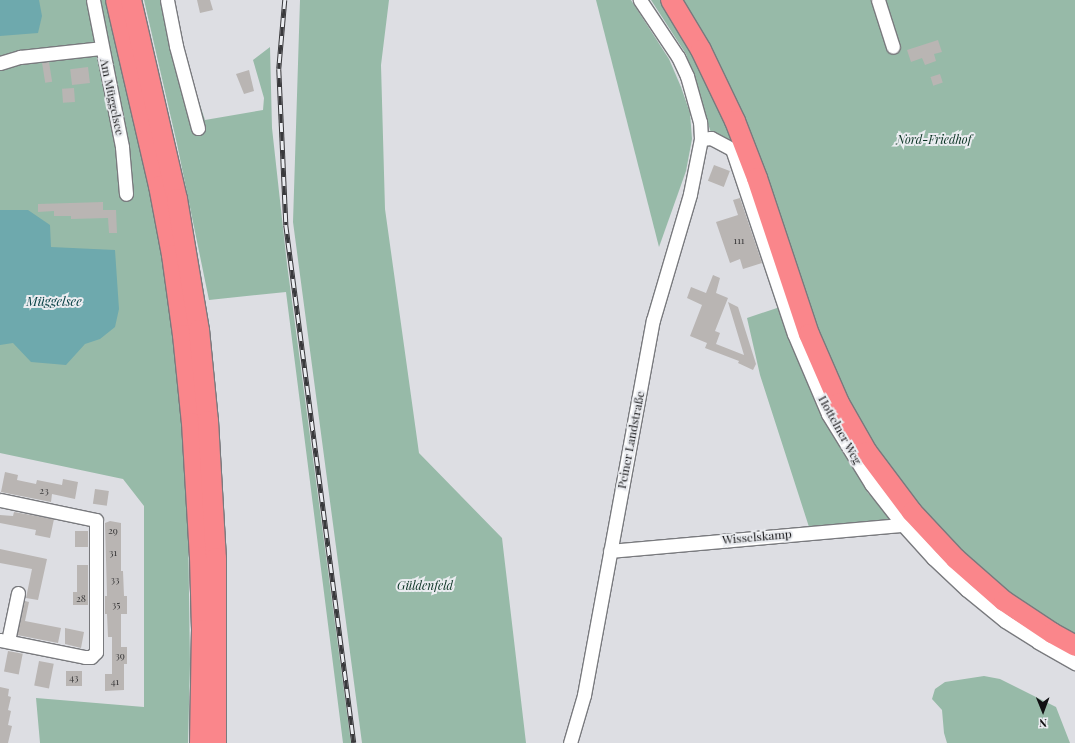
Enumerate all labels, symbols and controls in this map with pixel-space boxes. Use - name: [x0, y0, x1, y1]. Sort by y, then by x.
- street label: Am Müggelsee: [97, 57, 127, 137]
- park label: Nord-Friedhof: [896, 133, 972, 147]
- house number: 111: [733, 235, 745, 247]
- water label: Müggelsee: [26, 293, 82, 309]
- street label: Peiner Landstraße: [614, 390, 648, 490]
- street label: Hottelner Weg: [815, 393, 865, 467]
- house number: 23: [39, 485, 49, 497]
- house number: 29: [108, 525, 118, 537]
- street label: Wisselskamp: [722, 527, 792, 547]
- house number: 31: [109, 547, 117, 559]
- house number: 33: [110, 574, 120, 586]
- park label: Güldenfeld: [397, 579, 453, 593]
- house number: 28: [76, 593, 86, 605]
- house number: 35: [112, 599, 120, 611]
- house number: 39: [115, 650, 125, 662]
- house number: 43: [69, 672, 79, 684]
- house number: 41: [111, 676, 119, 688]
- north arrow: [1023, 691, 1063, 731]
- text: N: [1039, 716, 1047, 731]

